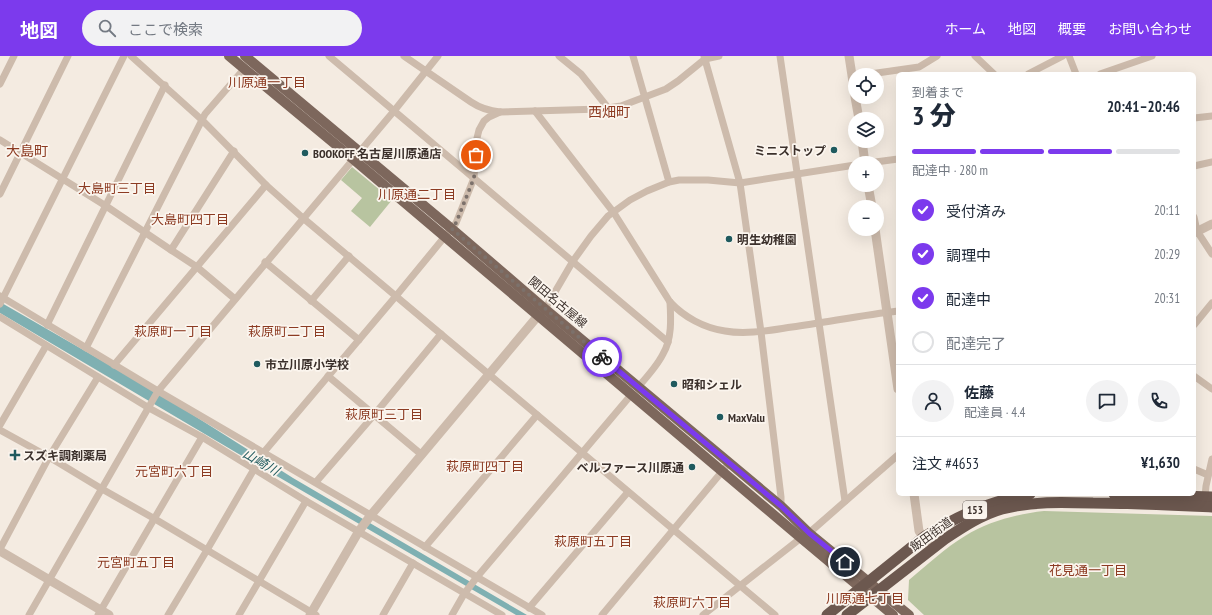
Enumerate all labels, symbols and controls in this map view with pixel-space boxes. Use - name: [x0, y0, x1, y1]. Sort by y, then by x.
- search box: [82, 10, 362, 46]
- icon: search: [96, 17, 118, 39]
- text: 地図: [20, 18, 58, 42]
- text: ここで検索: [128, 20, 203, 39]
- text: ホーム: [944, 20, 986, 38]
- text: 地図: [1008, 20, 1036, 38]
- text: 概要: [1058, 20, 1086, 38]
- text: お問い合わせ: [1108, 20, 1192, 38]
- map controls: [848, 68, 884, 236]
- button: locate: [848, 68, 884, 104]
- district label: 川原通一丁目: [228, 74, 306, 91]
- text: 到着まで: [912, 84, 964, 101]
- text: 20:41–20:46: [1107, 97, 1180, 116]
- text: 3 分: [912, 99, 956, 132]
- district label: 西畑町: [588, 103, 630, 121]
- button: layers: [848, 112, 884, 148]
- pin: [459, 138, 493, 172]
- district label: 大島町: [6, 142, 48, 160]
- place label: ミニストップ: [754, 143, 826, 158]
- icon: bag: [465, 144, 487, 166]
- marker: ミニストップ: [829, 145, 839, 155]
- place label: BOOKOFF 名古屋川原通店: [313, 146, 441, 161]
- marker: BOOKOFF 名古屋川原通店: [300, 148, 310, 158]
- button: +: [848, 156, 884, 192]
- text: 配達中 · 280 m: [912, 162, 988, 179]
- district label: 大島町三丁目: [78, 180, 156, 197]
- district label: 川原通二丁目: [378, 186, 456, 203]
- icon: check: [912, 199, 934, 221]
- button: −: [848, 200, 884, 236]
- text: 受付済み: [946, 202, 1006, 221]
- text: 20:11: [1154, 202, 1180, 219]
- district label: 大島町四丁目: [151, 211, 229, 228]
- place label: 明生幼稚園: [737, 232, 797, 247]
- marker: 明生幼稚園: [724, 234, 734, 244]
- icon: check: [912, 243, 934, 265]
- text: 調理中: [946, 246, 991, 265]
- text: 20:29: [1154, 246, 1180, 263]
- street label: 関田名古屋線: [526, 273, 590, 331]
- icon: check: [912, 287, 934, 309]
- text: 配達中: [946, 290, 991, 309]
- text: 20:31: [1154, 290, 1180, 307]
- district label: 萩原町一丁目: [134, 323, 212, 340]
- district label: 萩原町二丁目: [248, 323, 326, 340]
- text: 配達完了: [946, 334, 1006, 353]
- courier: [582, 337, 622, 377]
- icon: bike: [591, 346, 613, 368]
- place label: 市立川原小学校: [265, 357, 349, 372]
- marker: 市立川原小学校: [252, 359, 262, 369]
- place label: 昭和シェル: [682, 377, 742, 392]
- marker: 昭和シェル: [669, 379, 679, 389]
- button: person: [912, 380, 954, 422]
- button: chat: [1086, 380, 1128, 422]
- button: phone: [1138, 380, 1180, 422]
- text: 佐藤: [964, 383, 994, 402]
- text: 配達員 · 4.4: [964, 404, 1025, 421]
- district label: 萩原町三丁目: [345, 406, 423, 423]
- place label: MaxValu: [728, 410, 765, 425]
- marker: MaxValu: [715, 412, 725, 422]
- water label: 山崎川: [240, 445, 284, 480]
- place label: スズキ調剤薬局: [23, 448, 107, 463]
- marker: スズキ調剤薬局: [10, 450, 20, 460]
- text: ¥1,630: [1141, 453, 1180, 472]
- text: 注文 #4653: [912, 454, 979, 473]
- district label: 萩原町四丁目: [446, 458, 524, 475]
- place label: ベルファース川原通: [577, 460, 684, 475]
- marker: ベルファース川原通: [687, 462, 697, 472]
- district label: 元宮町六丁目: [135, 463, 213, 480]
- road number: 153: [963, 501, 987, 519]
- street label: 飯田街道: [907, 514, 955, 554]
- district label: 萩原町五丁目: [554, 533, 632, 550]
- pin: [828, 545, 862, 579]
- icon: home: [834, 551, 856, 573]
- district label: 元宮町五丁目: [97, 554, 175, 571]
- district label: 花見通一丁目: [1049, 562, 1127, 579]
- district label: 川原通七丁目: [826, 590, 904, 607]
- district label: 萩原町六丁目: [653, 594, 731, 611]

